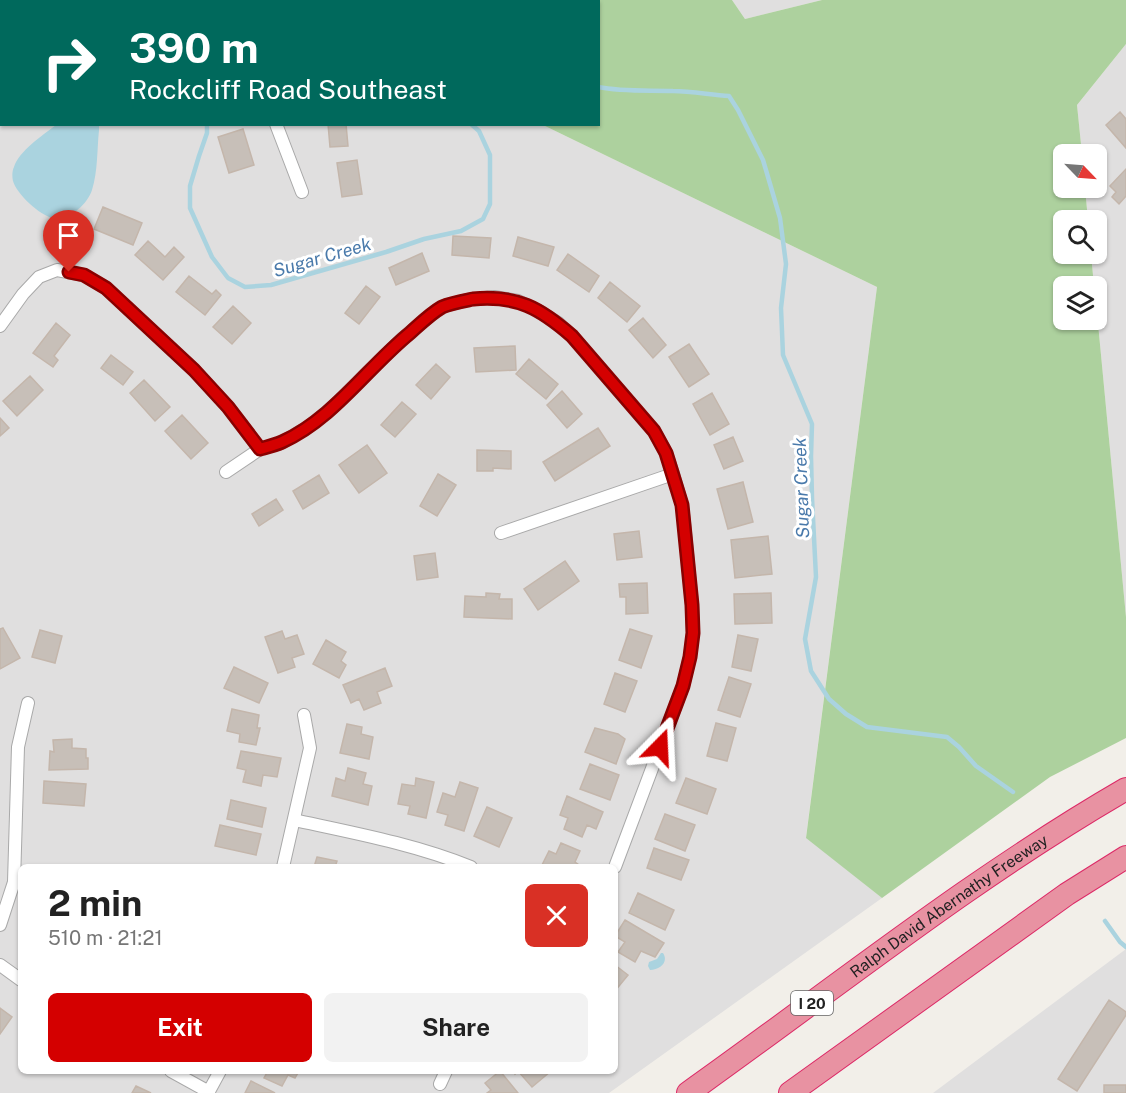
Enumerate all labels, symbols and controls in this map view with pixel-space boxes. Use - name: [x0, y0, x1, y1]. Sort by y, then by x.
- text: 390 m: [129, 23, 259, 72]
- icon: right: [30, 24, 108, 102]
- text: Rockcliff Road Southeast: [129, 73, 447, 105]
- north arrow: [1053, 144, 1107, 198]
- map controls: [1053, 144, 1107, 330]
- pin: [43, 210, 94, 272]
- button: search: [1053, 210, 1107, 264]
- icon: arrive: [52, 219, 85, 252]
- water label: Sugar Creek: [271, 233, 374, 281]
- button: layers: [1053, 276, 1107, 330]
- water label: Sugar Creek: [789, 437, 813, 539]
- position arrow: [628, 715, 692, 779]
- street label: Ralph David Abernathy Freeway: [846, 830, 1051, 981]
- text: 2 min: [48, 882, 142, 924]
- button: close: [525, 884, 588, 947]
- text: 510 m · 21:21: [48, 926, 163, 950]
- road number: I 20: [791, 991, 833, 1015]
- button: Exit: [48, 993, 312, 1062]
- button: Share: [324, 993, 588, 1062]

